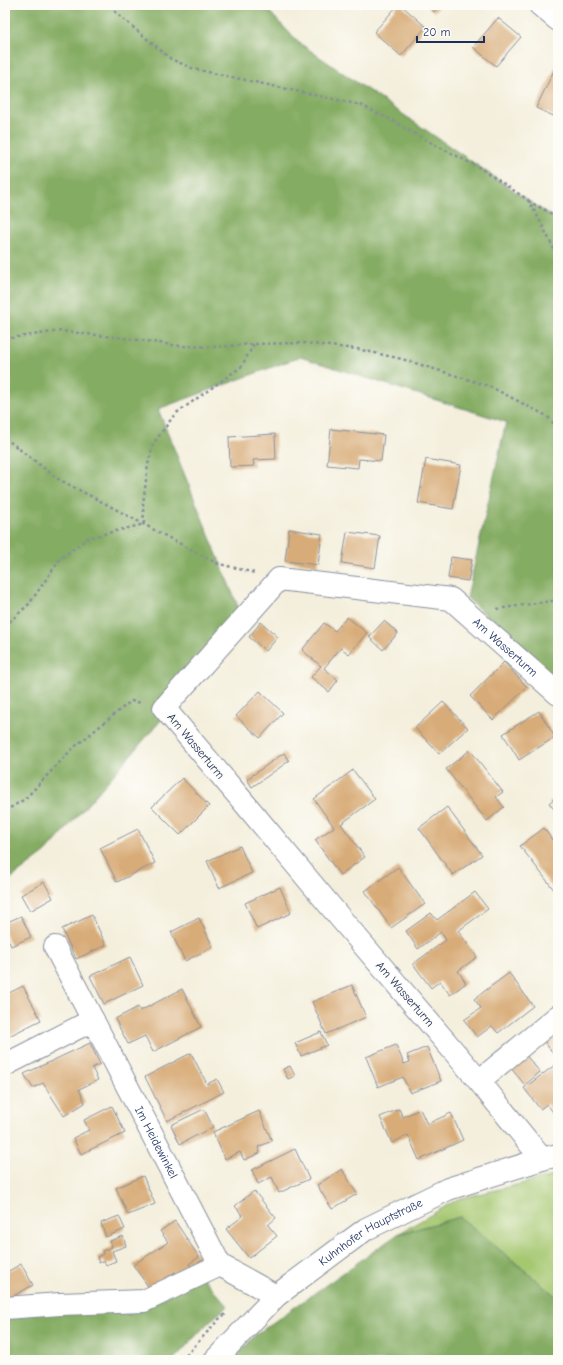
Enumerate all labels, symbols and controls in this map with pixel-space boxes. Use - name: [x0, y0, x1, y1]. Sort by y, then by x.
- scale bar: [417, 18, 484, 44]
- text: 20 m: [423, 25, 451, 39]
- street label: Am Wasserturm: [470, 615, 541, 680]
- street label: Am Wasserturm: [164, 710, 228, 782]
- street label: Am Wasserturm: [373, 959, 437, 1029]
- street label: Im Heidewinkel: [132, 1104, 181, 1181]
- street label: Kuhnhofer Hauptstraße: [316, 1196, 425, 1269]

